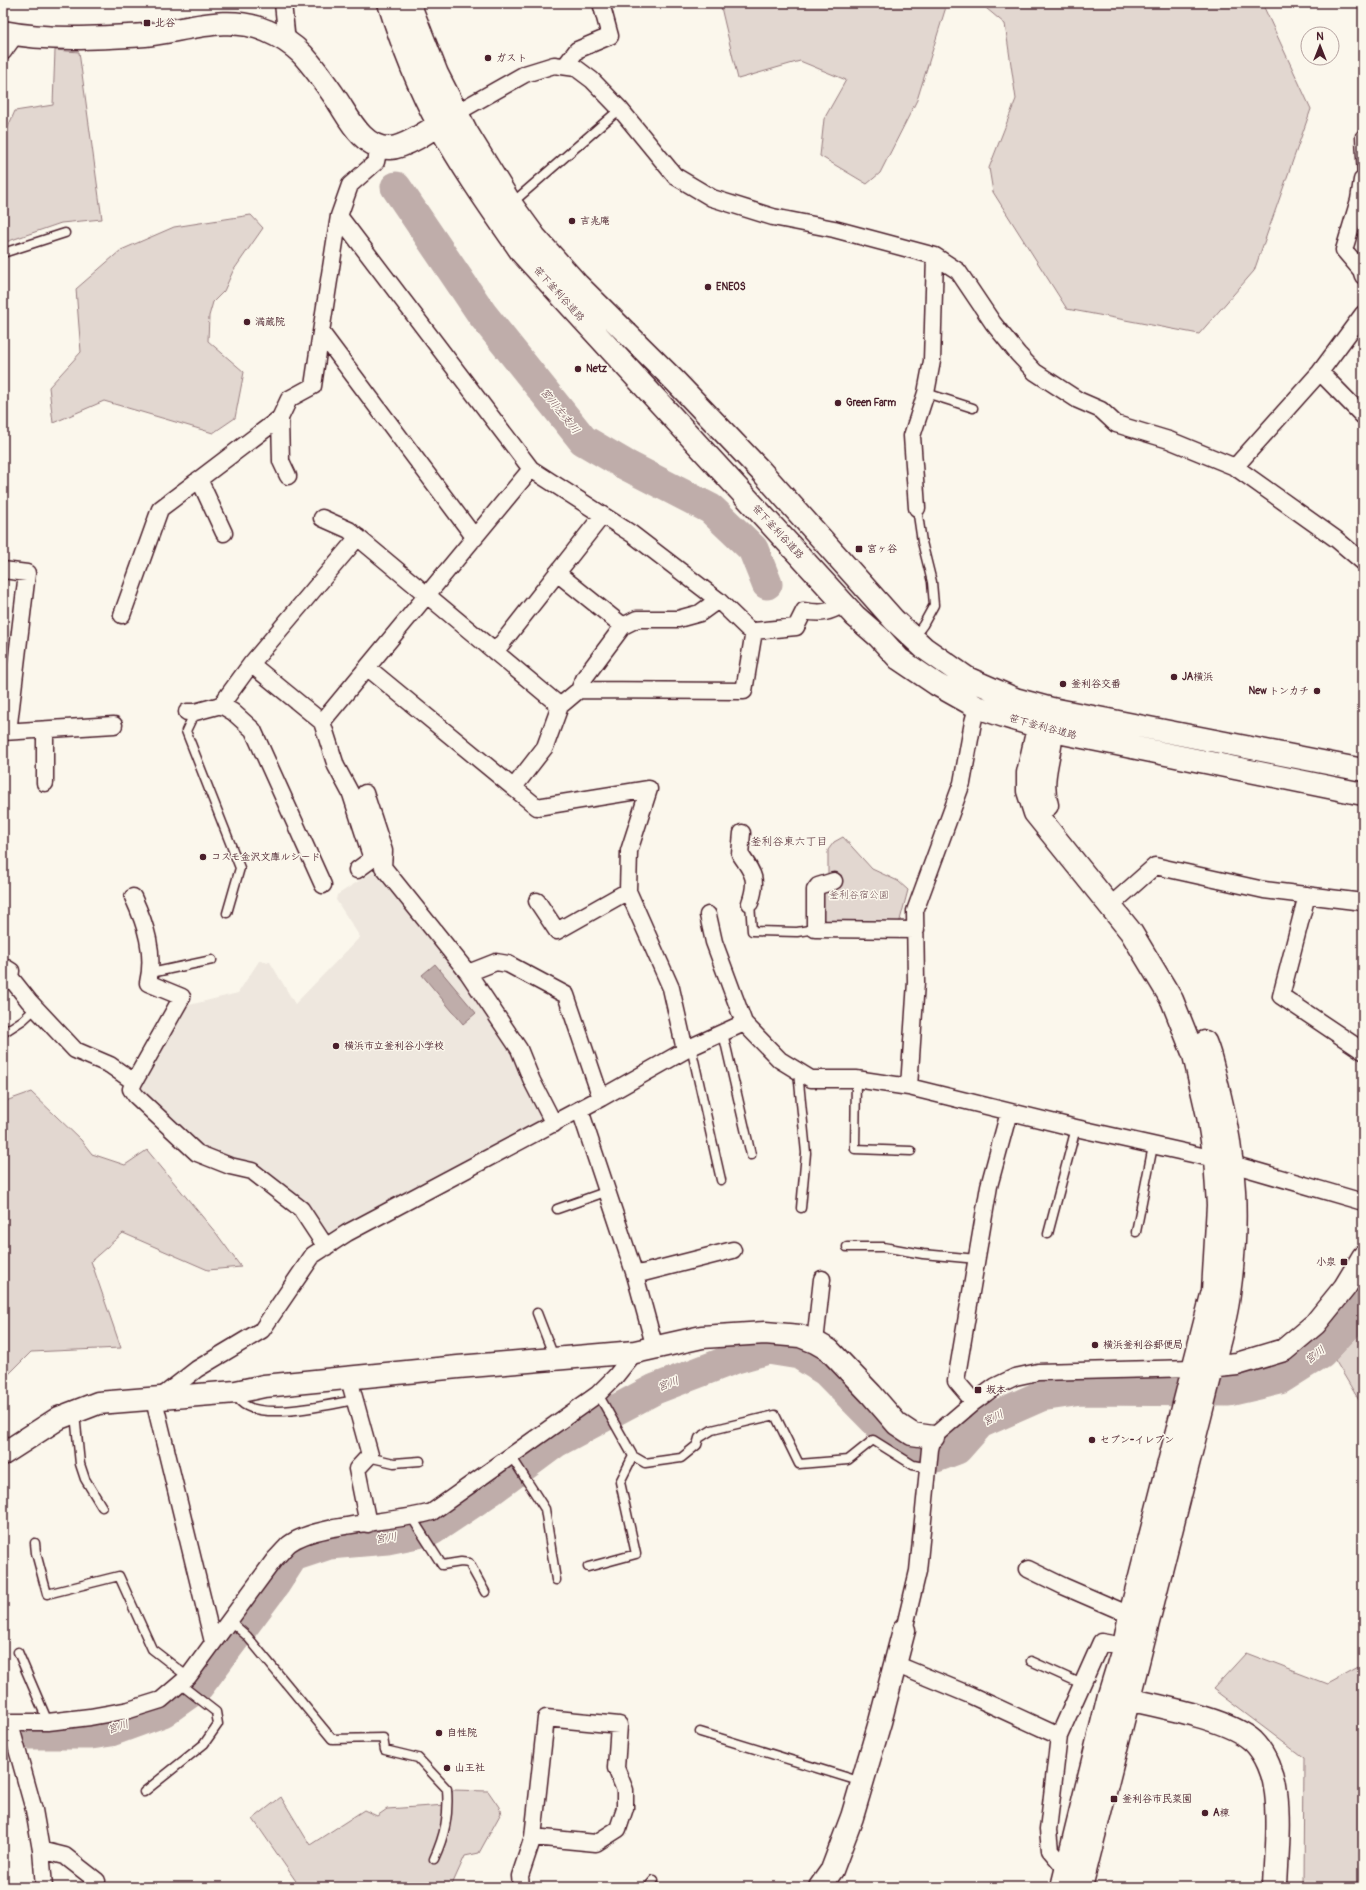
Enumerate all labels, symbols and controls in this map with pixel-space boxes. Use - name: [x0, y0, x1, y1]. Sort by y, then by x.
- place label: 北谷: [155, 17, 175, 29]
- marker: 北谷: [142, 18, 152, 28]
- north arrow: [1300, 26, 1340, 66]
- text: N: [1316, 30, 1324, 43]
- place label: ガスト: [496, 52, 527, 64]
- marker: ガスト: [483, 53, 493, 63]
- place label: 吉兆庵: [580, 215, 610, 227]
- marker: 吉兆庵: [567, 216, 577, 226]
- street label: 笹下釜利谷道路: [531, 264, 587, 324]
- place label: ENEOS: [716, 281, 746, 293]
- marker: ENEOS: [703, 282, 713, 292]
- place label: 満蔵院: [255, 316, 285, 328]
- marker: 満蔵院: [242, 317, 252, 327]
- place label: Netz: [586, 363, 608, 375]
- marker: Netz: [573, 364, 583, 374]
- water label: 宮川左支川: [538, 386, 582, 436]
- place label: Green Farm: [846, 397, 896, 409]
- marker: Green Farm: [833, 398, 843, 408]
- street label: 笹下釜利谷道路: [750, 502, 806, 562]
- place label: 宮ヶ谷: [867, 543, 897, 555]
- marker: 宮ヶ谷: [854, 544, 864, 554]
- place label: JA横浜: [1182, 671, 1213, 683]
- marker: JA横浜: [1169, 672, 1179, 682]
- place label: 釜利谷交番: [1071, 678, 1121, 690]
- marker: 釜利谷交番: [1058, 679, 1068, 689]
- place label: New トンカチ: [1248, 685, 1309, 697]
- marker: New トンカチ: [1312, 686, 1322, 696]
- street label: 笹下釜利谷道路: [1008, 712, 1078, 742]
- district label: 釜利谷東六丁目: [751, 835, 828, 848]
- place label: コスモ金沢文庫ルシード: [211, 851, 321, 863]
- marker: コスモ金沢文庫ルシード: [198, 852, 208, 862]
- park label: 釜利谷宿公園: [829, 889, 889, 901]
- place label: 横浜市立釜利谷小学校: [344, 1040, 444, 1052]
- marker: 横浜市立釜利谷小学校: [331, 1041, 341, 1051]
- place label: 小泉: [1316, 1256, 1336, 1268]
- marker: 小泉: [1339, 1257, 1349, 1267]
- place label: 横浜釜利谷郵便局: [1103, 1339, 1183, 1351]
- marker: 横浜釜利谷郵便局: [1090, 1340, 1100, 1350]
- water label: 宮川: [1302, 1343, 1328, 1367]
- water label: 宮川: [655, 1374, 681, 1394]
- place label: 坂本: [986, 1384, 1006, 1396]
- marker: 坂本: [973, 1385, 983, 1395]
- water label: 宮川: [980, 1407, 1006, 1429]
- place label: セブン-イレブン: [1100, 1434, 1174, 1446]
- marker: セブン-イレブン: [1087, 1435, 1097, 1445]
- water label: 宮川: [374, 1530, 398, 1546]
- water label: 宮川: [106, 1718, 130, 1736]
- place label: 自性院: [447, 1727, 477, 1739]
- marker: 自性院: [434, 1728, 444, 1738]
- place label: 山王社: [455, 1762, 485, 1774]
- marker: 山王社: [442, 1763, 452, 1773]
- place label: 釜利谷市民菜園: [1122, 1793, 1192, 1805]
- marker: 釜利谷市民菜園: [1109, 1794, 1119, 1804]
- place label: A棟: [1213, 1807, 1230, 1819]
- marker: A棟: [1200, 1808, 1210, 1818]

